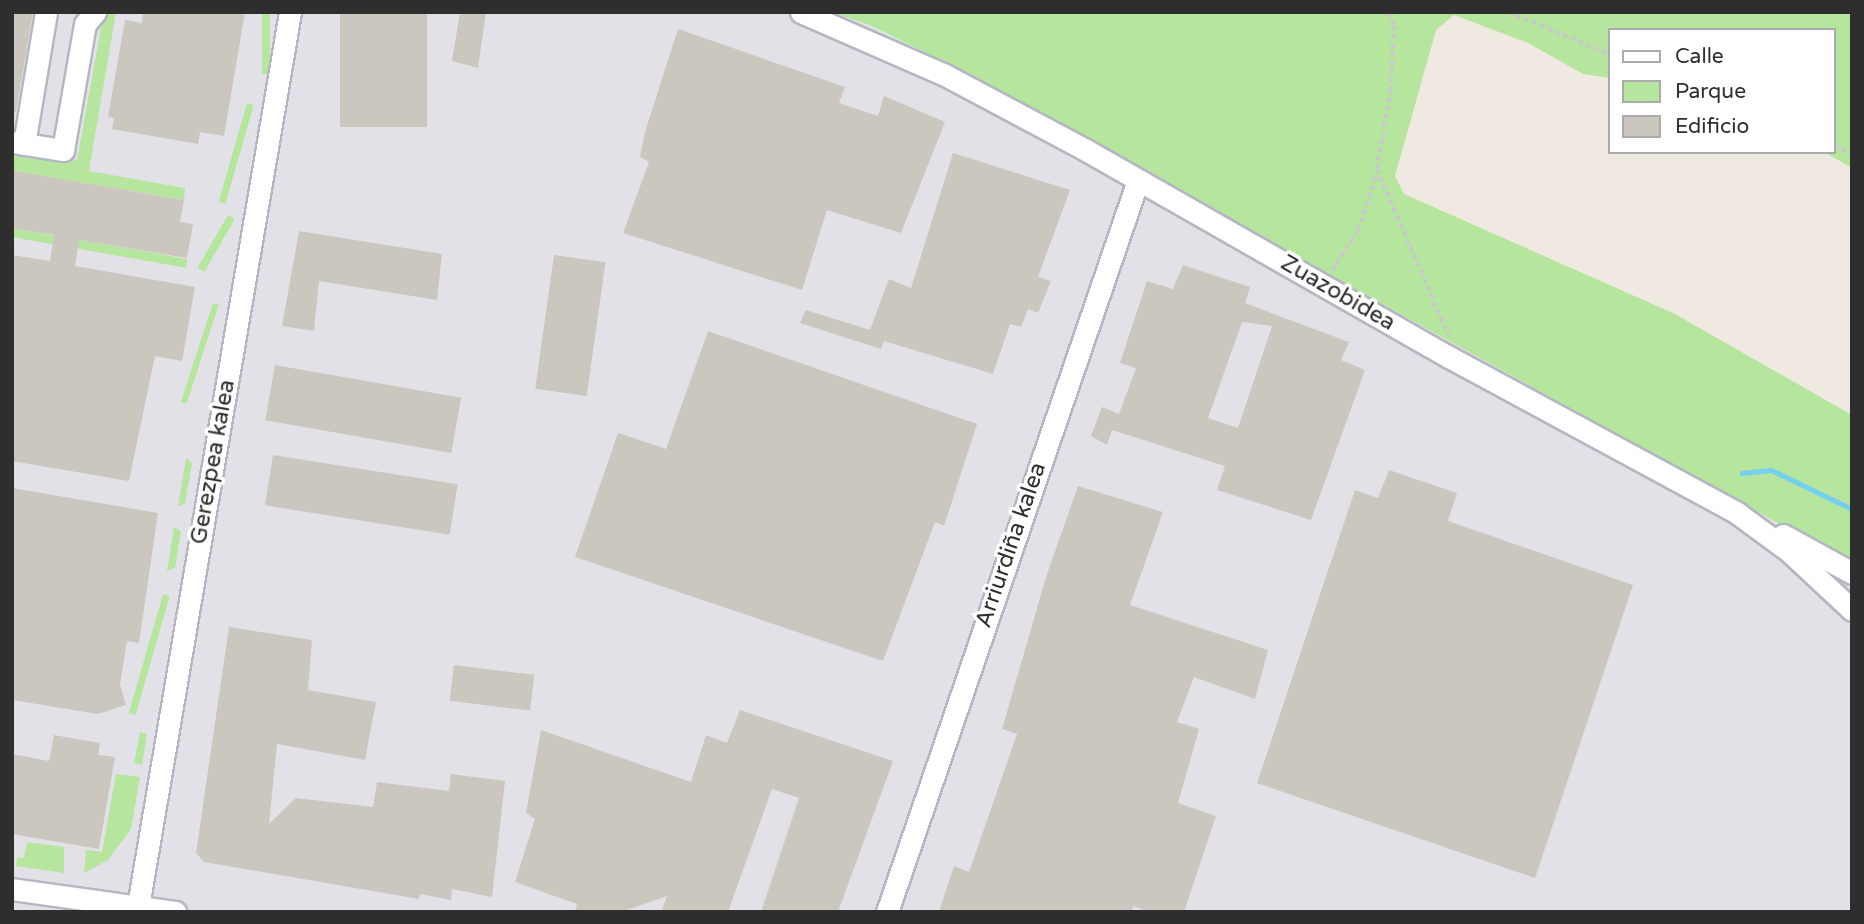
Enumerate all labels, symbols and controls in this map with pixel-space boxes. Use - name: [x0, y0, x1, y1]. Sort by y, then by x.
- legend: [1608, 28, 1836, 154]
- text: Calle: [1675, 44, 1724, 69]
- text: Parque: [1675, 79, 1746, 104]
- text: Edificio: [1675, 114, 1749, 139]
- street label: Zuazobidea: [1276, 249, 1400, 337]
- street label: Gerezpea kalea: [185, 378, 241, 546]
- street label: Arriurdiña kalea: [970, 459, 1052, 631]

